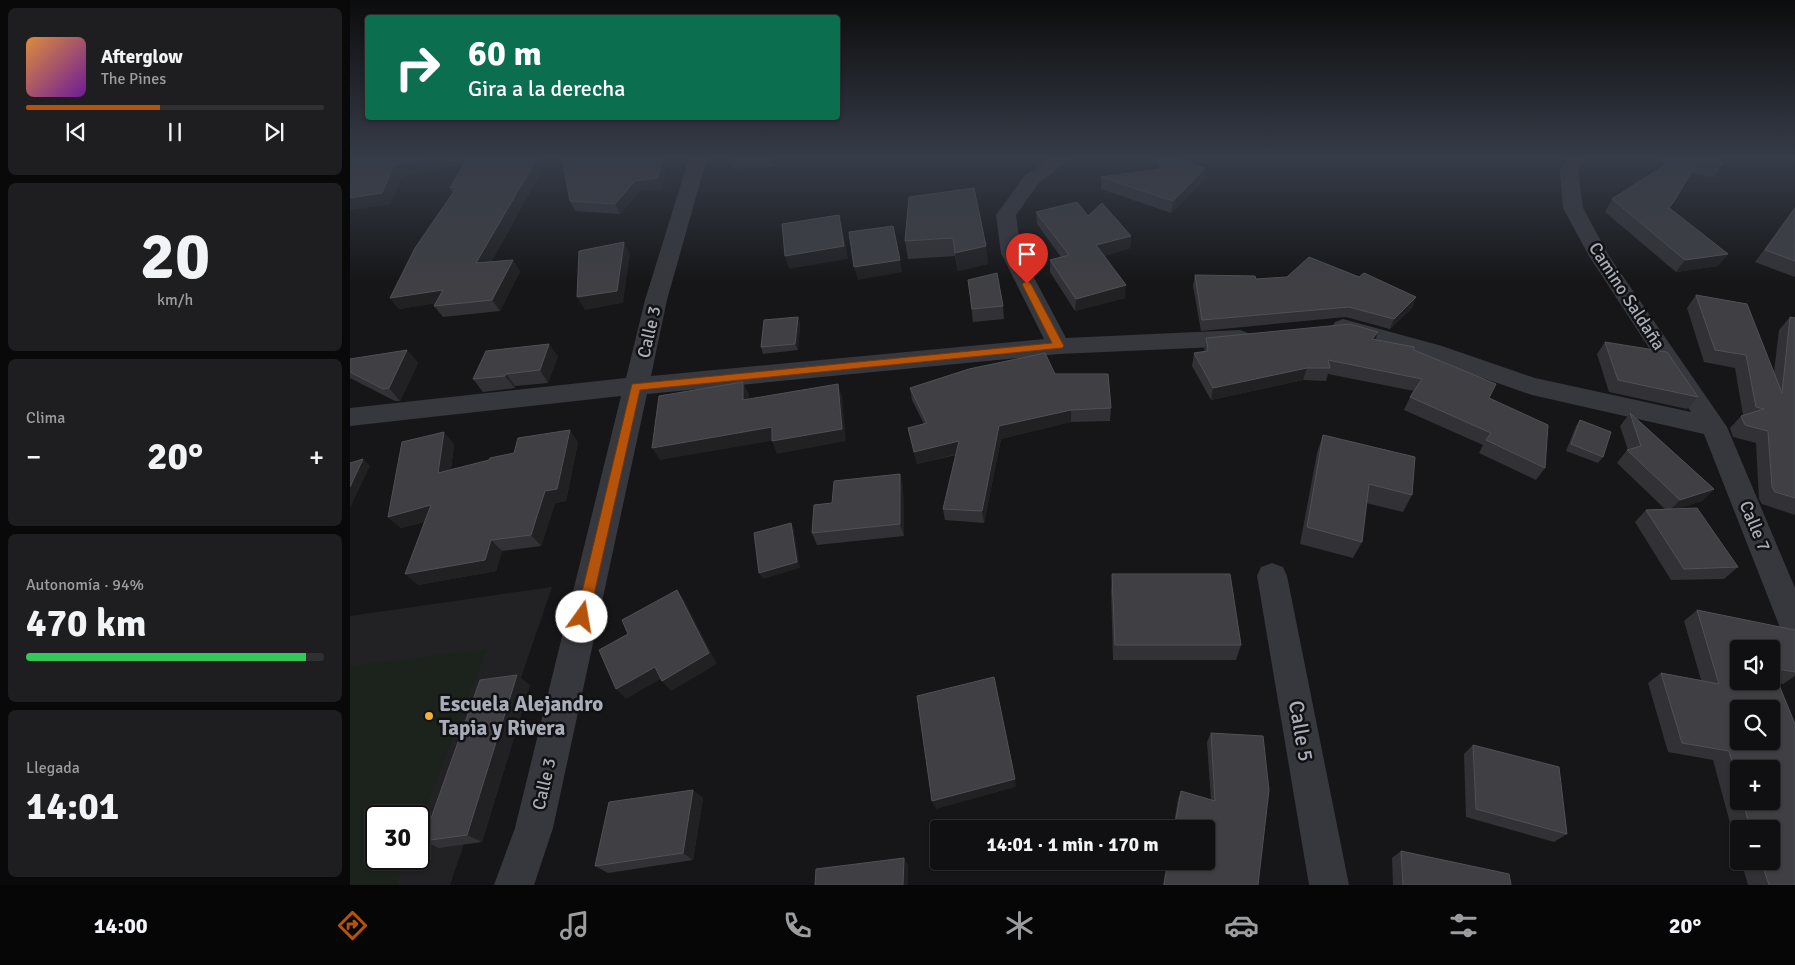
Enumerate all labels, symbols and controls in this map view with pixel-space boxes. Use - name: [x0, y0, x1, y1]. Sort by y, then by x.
- text: 60 m: [468, 32, 542, 75]
- icon: right: [385, 35, 450, 100]
- text: Afterglow: [101, 45, 183, 69]
- text: The Pines: [101, 69, 166, 89]
- text: Gira a la derecha: [468, 75, 625, 102]
- icon: previous: [62, 118, 90, 146]
- icon: pause: [161, 118, 189, 146]
- icon: next: [260, 118, 288, 146]
- text: 20: [140, 217, 210, 297]
- pin: [1006, 233, 1048, 284]
- street label: Camino Saldaña: [1584, 238, 1670, 354]
- icon: arrive: [1013, 240, 1041, 268]
- text: km/h: [157, 290, 193, 310]
- street label: Calle 3: [632, 304, 666, 360]
- text: Clima: [26, 408, 65, 428]
- text: 20°: [147, 433, 203, 480]
- text: −: [26, 440, 41, 474]
- text: +: [309, 440, 324, 474]
- street label: Calle 7: [1735, 497, 1775, 555]
- text: Autonomía · 94%: [26, 575, 144, 595]
- position arrow: [555, 590, 607, 642]
- text: 470 km: [26, 600, 147, 647]
- map controls: [1730, 640, 1780, 870]
- button: sound: [1730, 640, 1780, 690]
- place label: Escuela Alejandro Tapia y Rivera: [439, 691, 603, 741]
- street label: Calle 5: [1283, 698, 1319, 764]
- button: search: [1730, 700, 1780, 750]
- marker: Escuela Alejandro Tapia y Rivera: [423, 710, 435, 722]
- street label: Calle 3: [527, 756, 561, 812]
- text: Llegada: [26, 758, 80, 778]
- button: +: [1730, 760, 1780, 810]
- text: 14:01: [26, 783, 119, 830]
- speed limit sign: 30: [365, 805, 430, 870]
- button: −: [1730, 820, 1780, 870]
- text: 14:01 · 1 min · 170 m: [986, 833, 1159, 857]
- icon: directions: [335, 908, 370, 943]
- icon: music: [557, 908, 592, 943]
- icon: phone: [780, 908, 815, 943]
- icon: climate: [1002, 908, 1037, 943]
- icon: car: [1224, 908, 1259, 943]
- icon: filters: [1446, 908, 1481, 943]
- text: 14:00: [94, 912, 148, 939]
- text: 20°: [1669, 912, 1701, 939]

